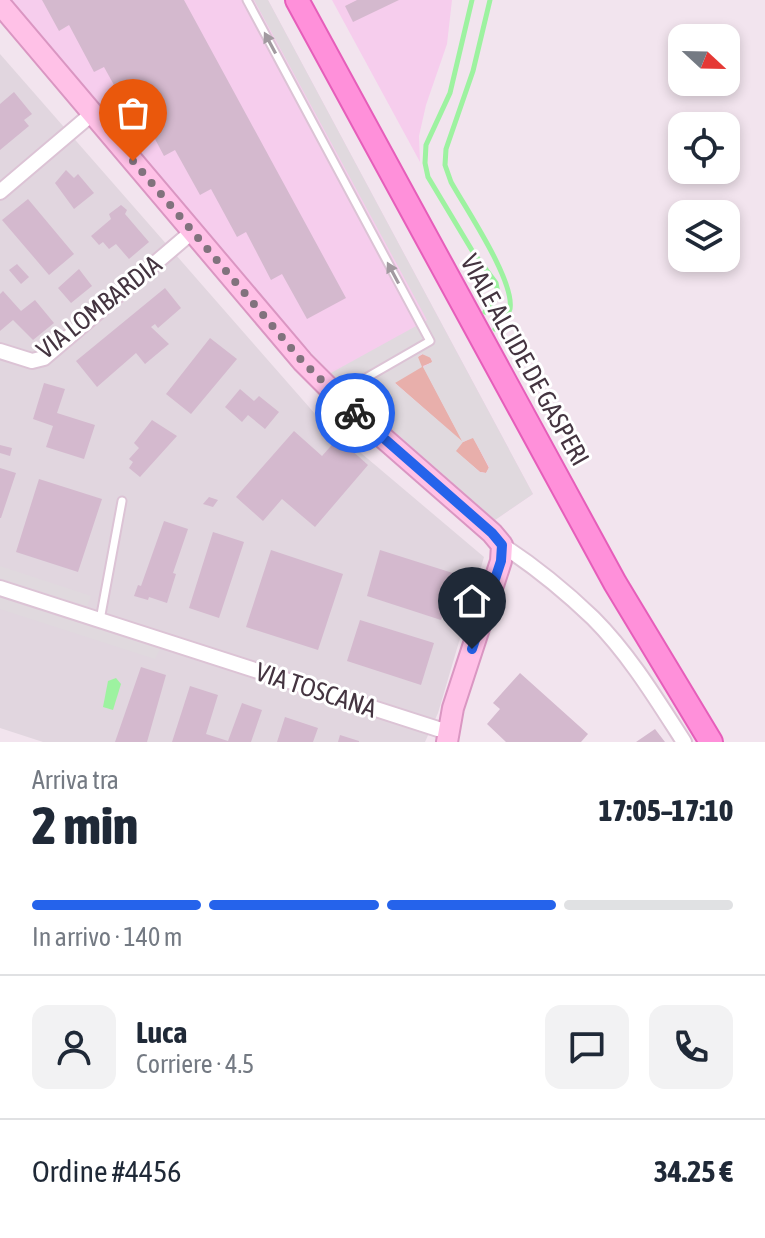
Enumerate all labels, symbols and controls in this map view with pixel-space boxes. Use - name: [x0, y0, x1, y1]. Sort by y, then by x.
- north arrow: [668, 24, 740, 96]
- map controls: [668, 24, 740, 272]
- one-way arrow: [263, 32, 277, 55]
- pin: [99, 79, 167, 161]
- icon: bag: [111, 91, 155, 135]
- button: locate: [668, 112, 740, 184]
- button: layers: [668, 200, 740, 272]
- street label: VIA LOMBARDIA: [31, 249, 167, 365]
- street label: VIALE ALCIDE DE GASPERI: [454, 249, 596, 471]
- one-way arrow: [386, 261, 399, 284]
- courier: [315, 373, 395, 453]
- icon: bike: [333, 391, 377, 435]
- pin: [438, 567, 506, 649]
- icon: home: [450, 579, 494, 623]
- street label: VIA TOSCANA: [252, 656, 380, 724]
- text: Arriva tra: [32, 765, 119, 795]
- text: 17:05–17:10: [598, 793, 733, 827]
- text: 2 min: [32, 795, 138, 855]
- text: In arrivo · 140 m: [32, 922, 183, 952]
- button: person: [32, 1005, 116, 1089]
- button: chat: [545, 1005, 629, 1089]
- button: phone: [649, 1005, 733, 1089]
- text: Luca: [136, 1015, 187, 1049]
- text: Corriere · 4.5: [136, 1049, 254, 1079]
- text: Ordine #4456: [32, 1154, 181, 1188]
- text: 34.25 €: [654, 1154, 733, 1188]

